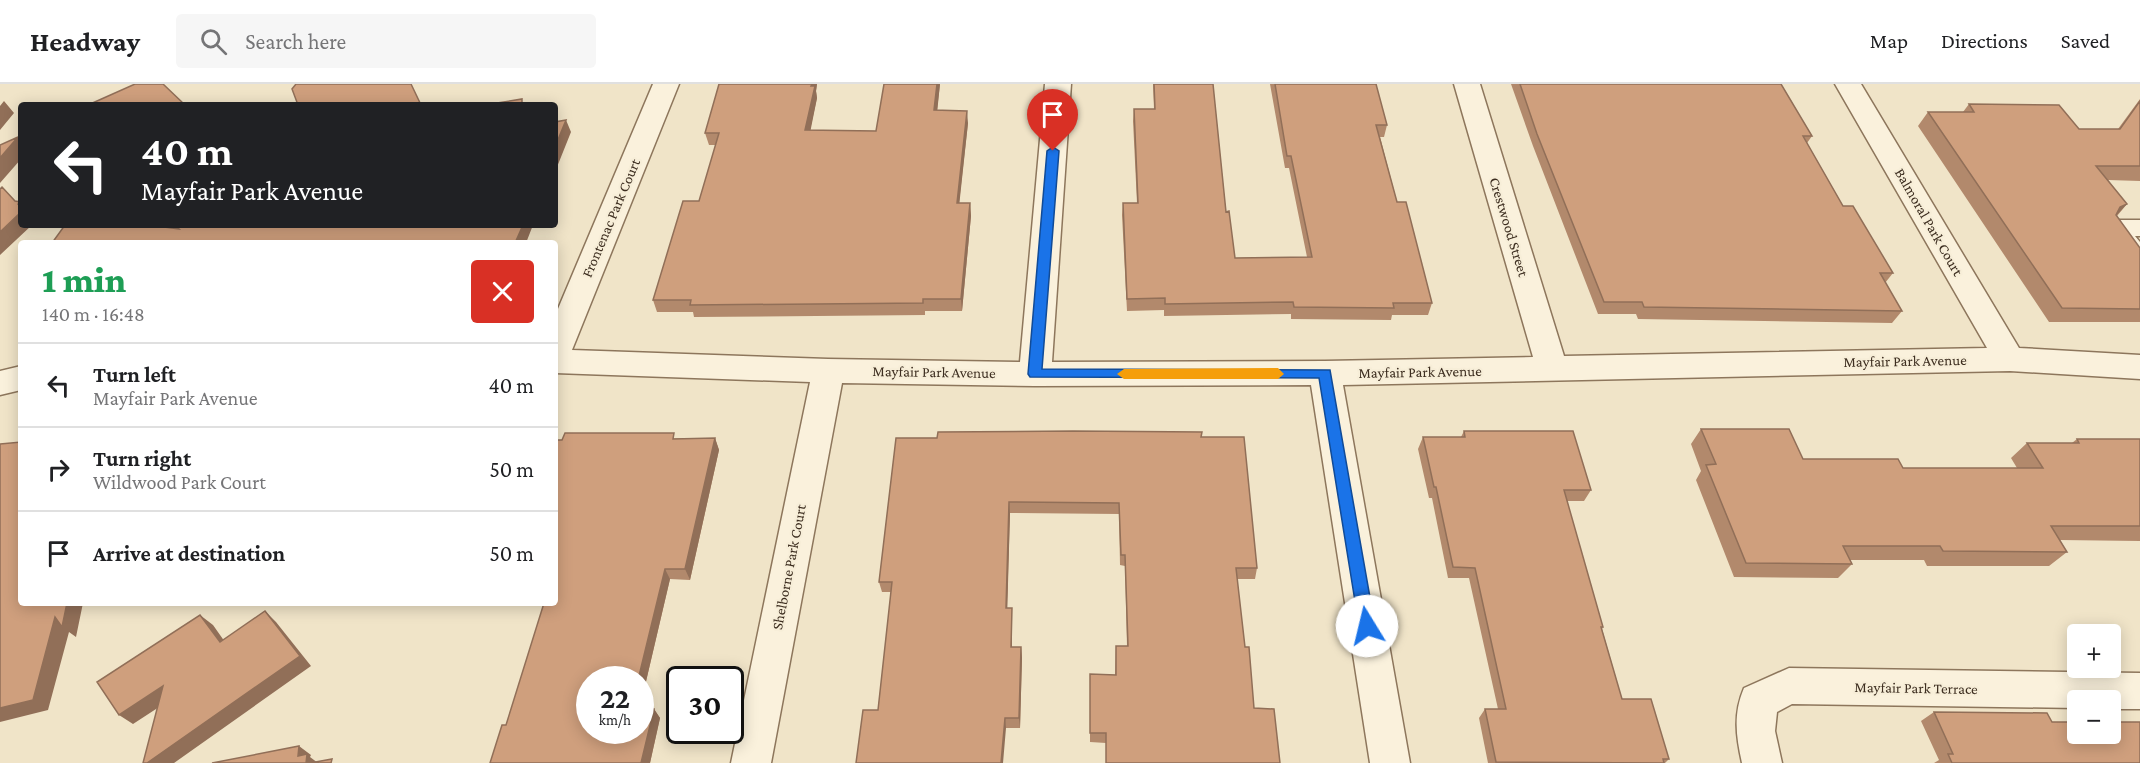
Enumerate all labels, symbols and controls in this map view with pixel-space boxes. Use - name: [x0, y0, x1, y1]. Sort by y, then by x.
- search box: [176, 14, 596, 68]
- icon: search: [197, 25, 230, 58]
- text: Headway: [30, 26, 140, 57]
- text: Search here: [245, 29, 346, 54]
- text: Map: [1870, 29, 1908, 53]
- text: Directions: [1941, 29, 2028, 53]
- text: Saved: [2061, 29, 2110, 53]
- pin: [1027, 89, 1078, 151]
- icon: arrive: [1036, 98, 1069, 131]
- icon: left: [42, 126, 120, 204]
- text: 40 m: [141, 127, 233, 174]
- street label: Frontenac Park Court: [579, 155, 644, 280]
- street label: Balmoral Park Court: [1892, 165, 1967, 279]
- street label: Crestwood Street: [1486, 175, 1532, 279]
- text: Mayfair Park Avenue: [141, 176, 363, 206]
- text: 1 min: [42, 260, 126, 300]
- button: close: [471, 260, 534, 323]
- text: 140 m · 16:48: [42, 303, 145, 325]
- street label: Mayfair Park Avenue: [1843, 352, 1967, 371]
- text: Turn left: [93, 362, 176, 387]
- street label: Mayfair Park Avenue: [872, 363, 996, 382]
- street label: Mayfair Park Avenue: [1358, 363, 1482, 382]
- icon: left: [42, 369, 75, 402]
- text: 40 m: [489, 373, 534, 398]
- text: Mayfair Park Avenue: [93, 387, 258, 409]
- text: Turn right: [93, 446, 191, 471]
- icon: right: [42, 453, 75, 486]
- text: 50 m: [489, 457, 534, 482]
- text: Wildwood Park Court: [93, 471, 266, 493]
- street label: Shelborne Park Court: [769, 502, 809, 631]
- icon: arrive: [42, 537, 75, 570]
- text: Arrive at destination: [93, 541, 285, 566]
- text: 50 m: [489, 541, 534, 566]
- position arrow: [1335, 594, 1399, 658]
- map controls: [2067, 624, 2121, 744]
- button: +: [2067, 624, 2121, 678]
- speed limit sign: 30: [666, 666, 744, 744]
- street label: Mayfair Park Terrace: [1854, 679, 1978, 698]
- text: 22: [600, 681, 630, 714]
- button: −: [2067, 690, 2121, 744]
- text: km/h: [599, 712, 631, 728]

